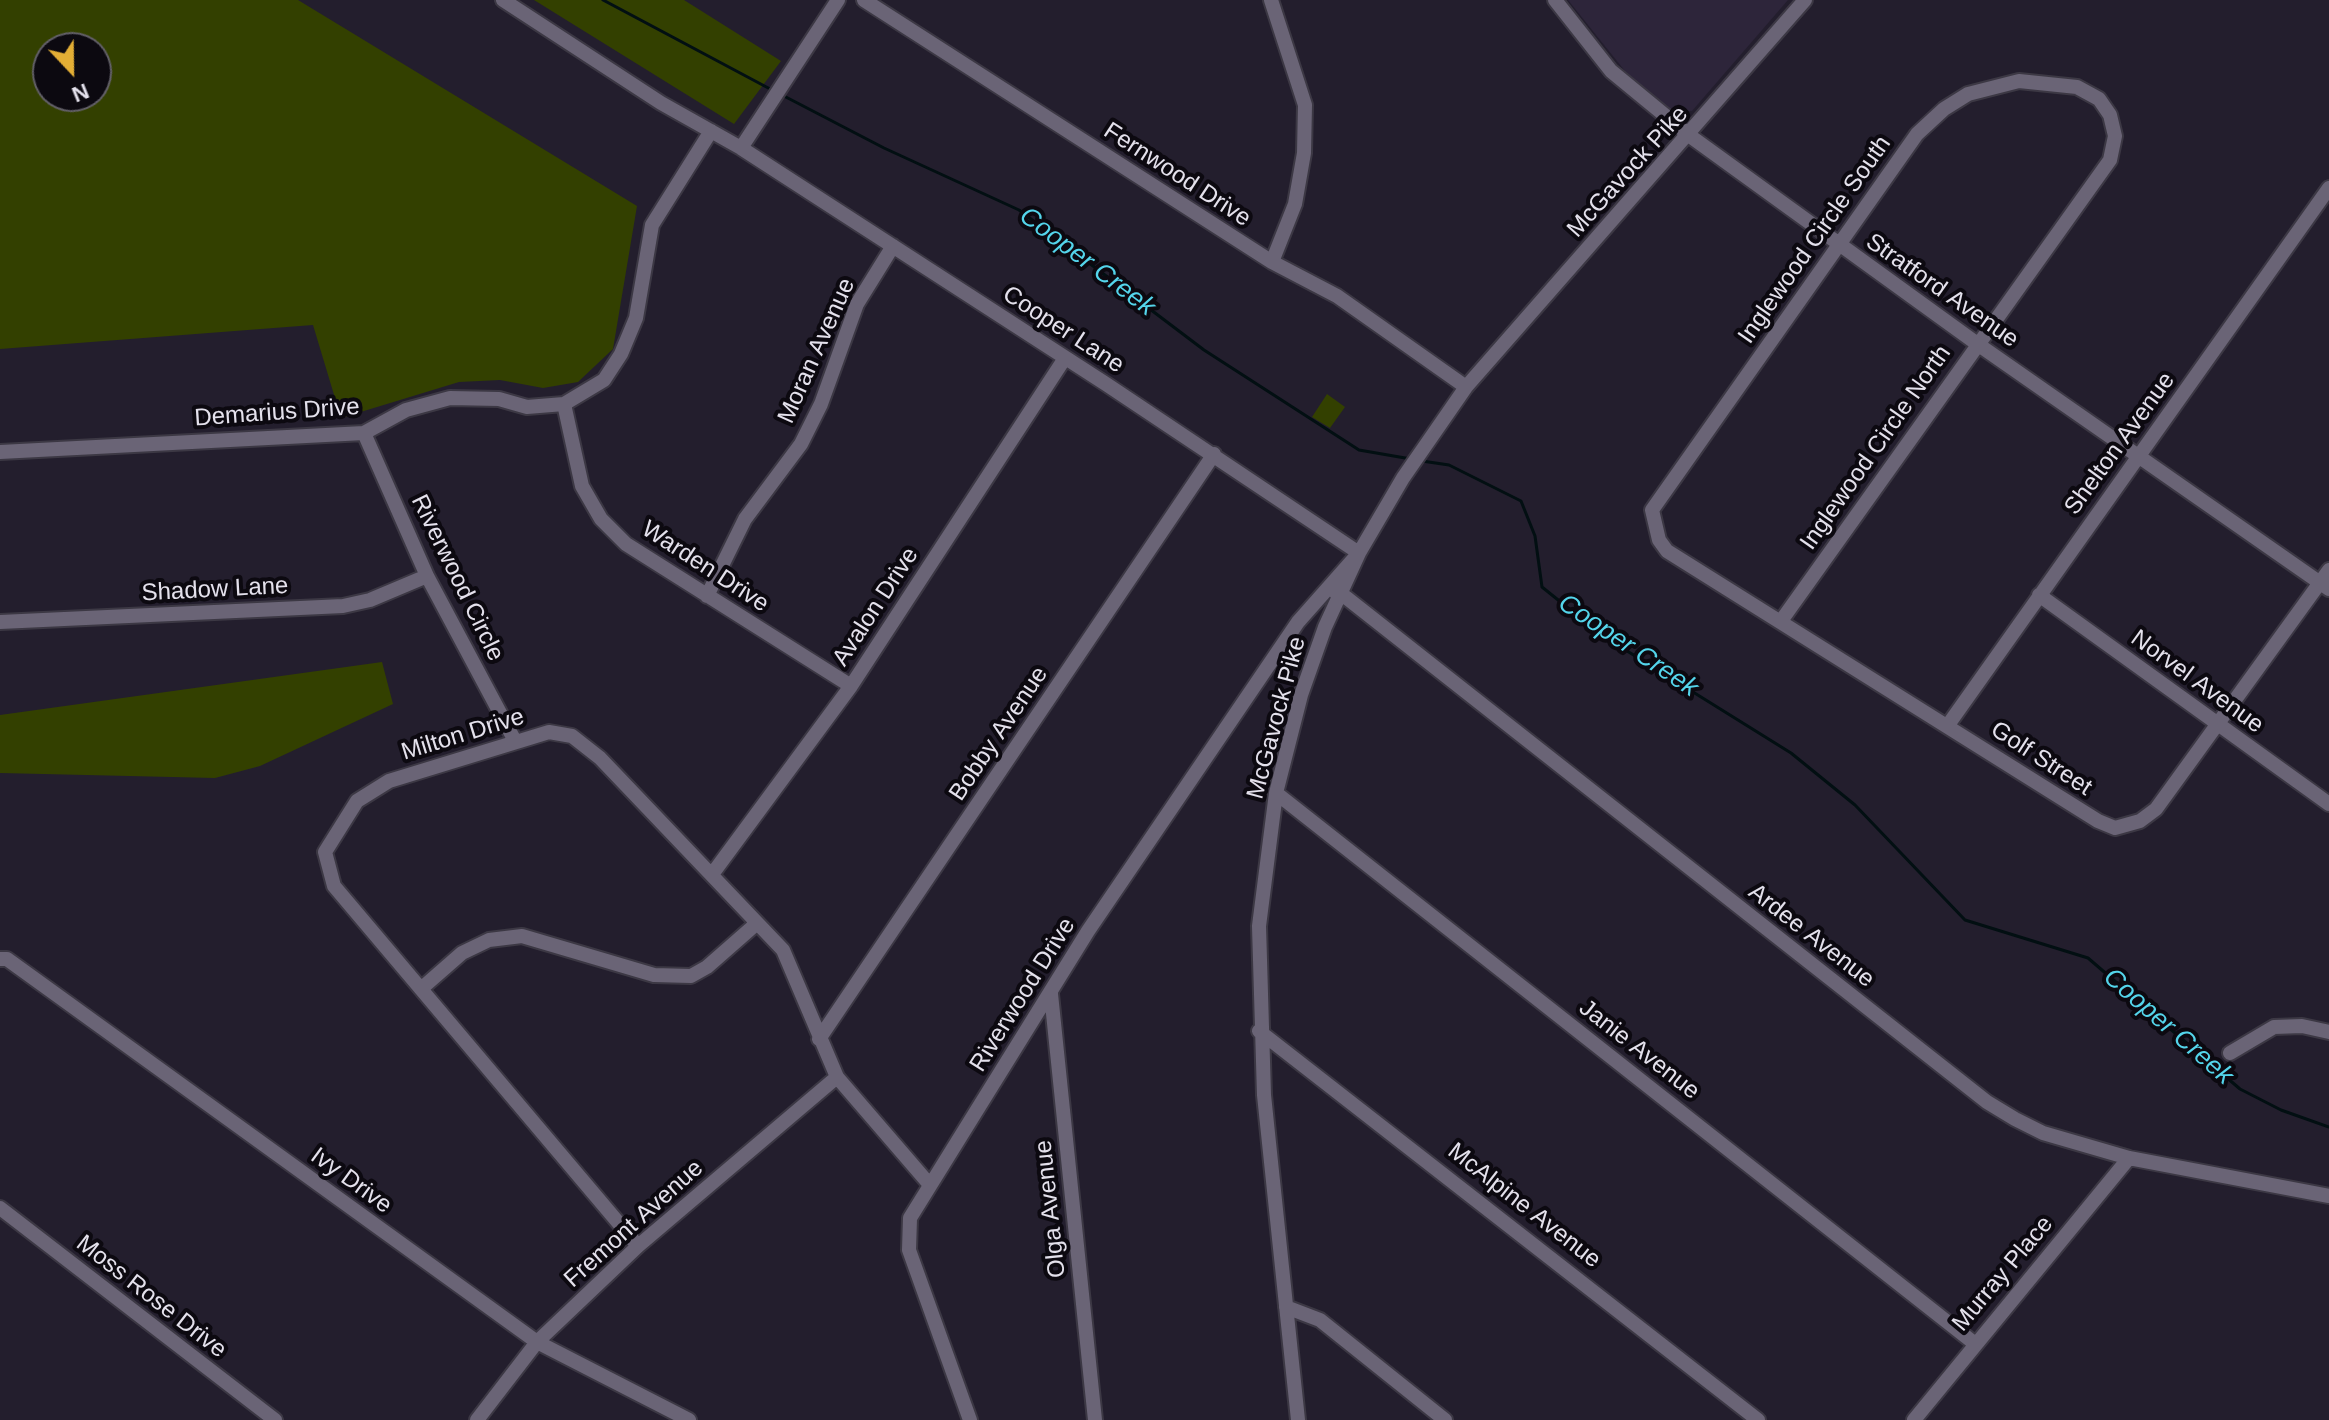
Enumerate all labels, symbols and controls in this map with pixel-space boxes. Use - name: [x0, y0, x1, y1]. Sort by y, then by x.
- north arrow: [32, 32, 112, 112]
- text: N: [68, 78, 92, 107]
- street label: McGavock Pike: [1562, 100, 1694, 244]
- street label: Fernwood Drive: [1098, 117, 1256, 233]
- street label: Inglewood Circle South: [1732, 131, 1898, 349]
- water label: Cooper Creek: [1013, 201, 1161, 323]
- street label: Stratford Avenue: [1860, 228, 2024, 354]
- street label: Moran Avenue: [772, 274, 862, 428]
- street label: Cooper Lane: [997, 280, 1129, 380]
- street label: Inglewood Circle North: [1795, 340, 1957, 556]
- street label: Shelton Avenue: [2059, 367, 2181, 521]
- street label: Demarius Drive: [194, 393, 360, 433]
- street label: Riverwood Circle: [404, 490, 510, 666]
- street label: Warden Drive: [636, 515, 774, 619]
- street label: Avalon Drive: [827, 542, 925, 672]
- street label: Shadow Lane: [141, 572, 289, 608]
- water label: Cooper Creek: [1552, 588, 1704, 704]
- street label: Norvel Avenue: [2125, 624, 2269, 740]
- street label: McGavock Pike: [1242, 634, 1312, 802]
- street label: Bobby Avenue: [944, 661, 1054, 807]
- street label: Milton Drive: [398, 703, 528, 767]
- street label: Golf Street: [1985, 716, 2097, 802]
- street label: Ardee Avenue: [1742, 878, 1880, 994]
- street label: Riverwood Drive: [964, 913, 1082, 1077]
- water label: Cooper Creek: [2097, 962, 2239, 1092]
- street label: Janie Avenue: [1573, 994, 1705, 1106]
- street label: McAlpine Avenue: [1442, 1137, 1606, 1275]
- street label: Olga Avenue: [1029, 1139, 1073, 1279]
- street label: Ivy Drive: [305, 1142, 397, 1220]
- street label: Fremont Avenue: [559, 1154, 709, 1294]
- street label: Murray Place: [1947, 1211, 2059, 1337]
- street label: Moss Rose Drive: [70, 1229, 232, 1365]

